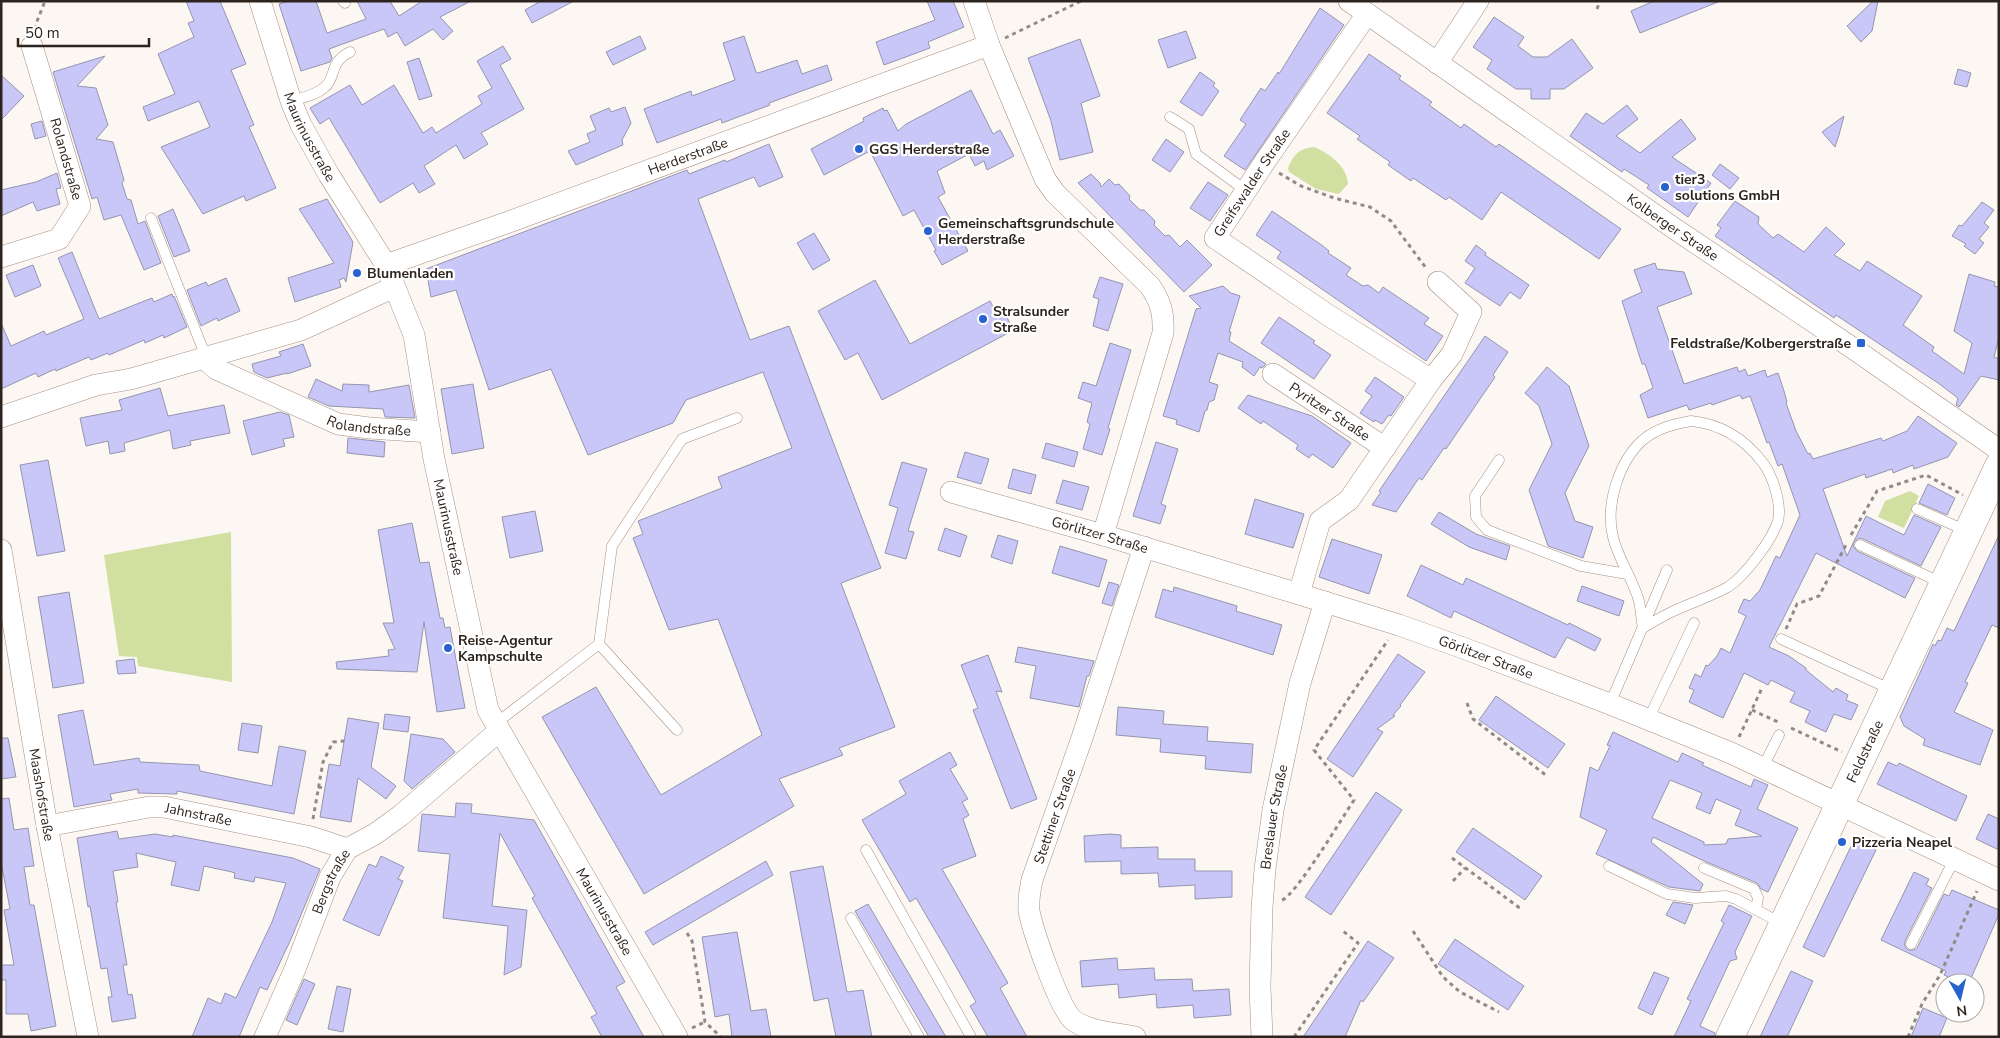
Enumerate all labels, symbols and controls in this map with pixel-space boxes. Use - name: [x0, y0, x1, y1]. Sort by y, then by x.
- scale bar: [18, 15, 149, 47]
- text: 50 m: [25, 23, 60, 43]
- street label: Maurinusstraße: [279, 90, 340, 185]
- street label: Rolandstraße: [45, 116, 87, 202]
- street label: Greifswalder Straße: [1209, 125, 1295, 241]
- street label: Herderstraße: [645, 133, 730, 179]
- place label: GGS Herderstraße: [869, 140, 990, 159]
- marker: GGS Herderstraße: [853, 143, 865, 155]
- place label: tier3 solutions GmbH: [1675, 170, 1780, 205]
- marker: tier3 solutions GmbH: [1659, 181, 1671, 193]
- street label: Kolberger Straße: [1623, 189, 1723, 265]
- place label: Gemeinschaftsgrundschule Herderstraße: [938, 214, 1114, 249]
- marker: Gemeinschaftsgrundschule Herderstraße: [922, 225, 934, 237]
- place label: Blumenladen: [367, 264, 454, 283]
- marker: Blumenladen: [351, 267, 363, 279]
- place label: Stralsunder Straße: [993, 302, 1070, 337]
- marker: Stralsunder Straße: [977, 313, 989, 325]
- place label: Feldstraße/Kolbergerstraße: [1670, 334, 1851, 353]
- marker: Feldstraße/Kolbergerstraße: [1855, 337, 1867, 349]
- street label: Pyritzer Straße: [1285, 378, 1374, 445]
- street label: Rolandstraße: [324, 411, 412, 440]
- street label: Maurinusstraße: [429, 477, 468, 577]
- street label: Görlitzer Straße: [1050, 511, 1151, 558]
- street label: Görlitzer Straße: [1436, 630, 1536, 683]
- place label: Reise-Agentur Kampschulte: [458, 631, 553, 666]
- marker: Reise-Agentur Kampschulte: [442, 642, 454, 654]
- street label: Feldstraße: [1842, 717, 1888, 786]
- street label: Maashofstraße: [25, 747, 59, 843]
- street label: Breslauer Straße: [1256, 763, 1292, 870]
- street label: Stettiner Straße: [1029, 766, 1080, 866]
- street label: Jahnstraße: [162, 798, 234, 830]
- place label: Pizzeria Neapel: [1852, 833, 1953, 852]
- marker: Pizzeria Neapel: [1836, 836, 1848, 848]
- street label: Bergstraße: [307, 845, 354, 917]
- street label: Maurinusstraße: [572, 864, 637, 959]
- north arrow: [1935, 973, 1985, 1023]
- text: N: [1955, 1000, 1968, 1021]

